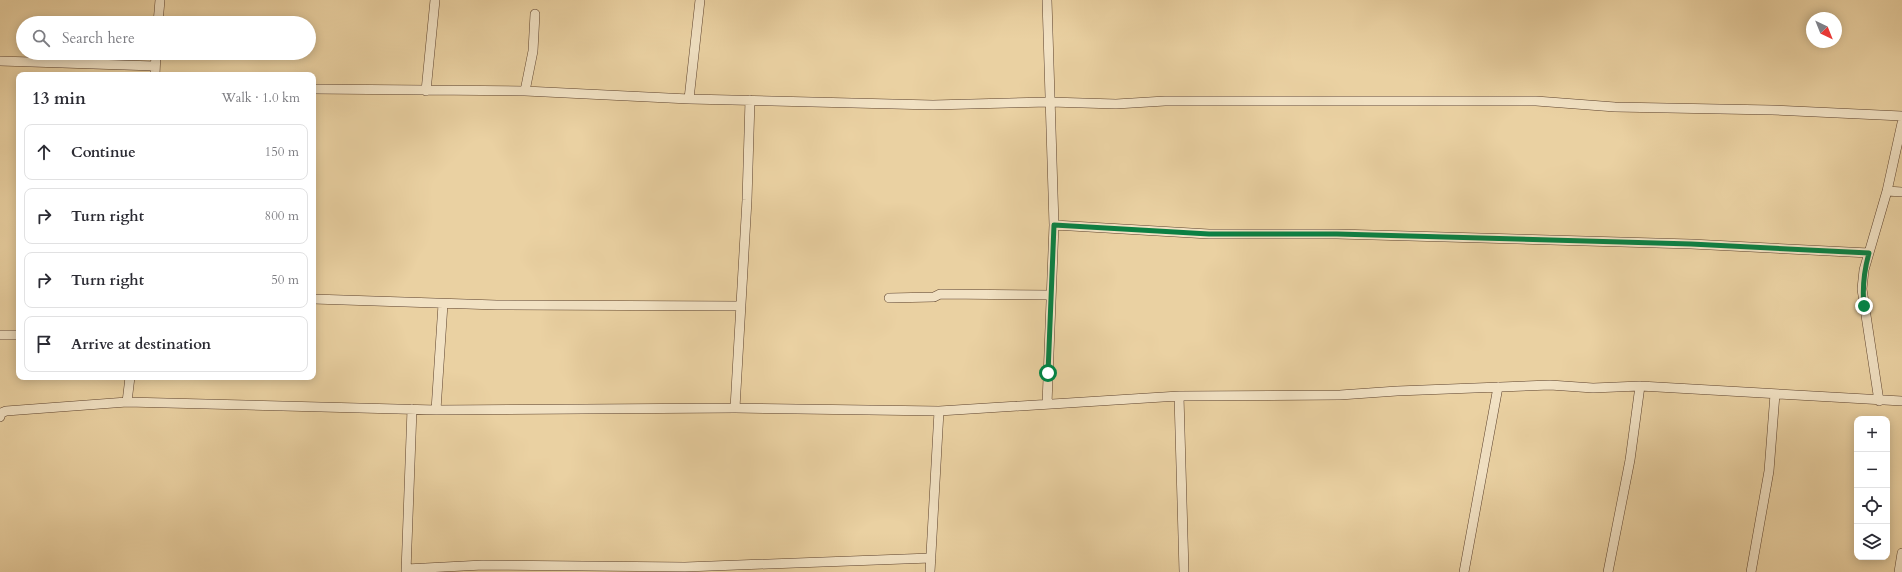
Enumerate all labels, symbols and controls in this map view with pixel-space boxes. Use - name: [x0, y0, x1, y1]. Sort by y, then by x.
- north arrow: [1806, 12, 1842, 48]
- search box: [16, 16, 316, 60]
- icon: search: [30, 27, 52, 49]
- text: Search here: [62, 28, 135, 48]
- text: 13 min: [32, 87, 86, 110]
- text: Walk · 1.0 km: [221, 89, 300, 107]
- icon: ahead: [33, 141, 55, 163]
- text: Continue: [71, 142, 136, 162]
- text: 150 m: [265, 143, 299, 161]
- icon: right: [33, 205, 55, 227]
- text: Turn right: [71, 206, 144, 226]
- text: 800 m: [265, 207, 299, 225]
- icon: right: [33, 269, 55, 291]
- text: Turn right: [71, 270, 144, 290]
- text: 50 m: [271, 271, 299, 289]
- route end: [1855, 297, 1873, 315]
- icon: arrive: [33, 333, 55, 355]
- text: Arrive at destination: [71, 334, 211, 354]
- route start: [1039, 364, 1057, 382]
- map controls: [1854, 416, 1890, 560]
- button: +: [1854, 416, 1890, 452]
- button: −: [1854, 452, 1890, 488]
- button: locate: [1854, 488, 1890, 524]
- button: layers: [1854, 524, 1890, 560]

